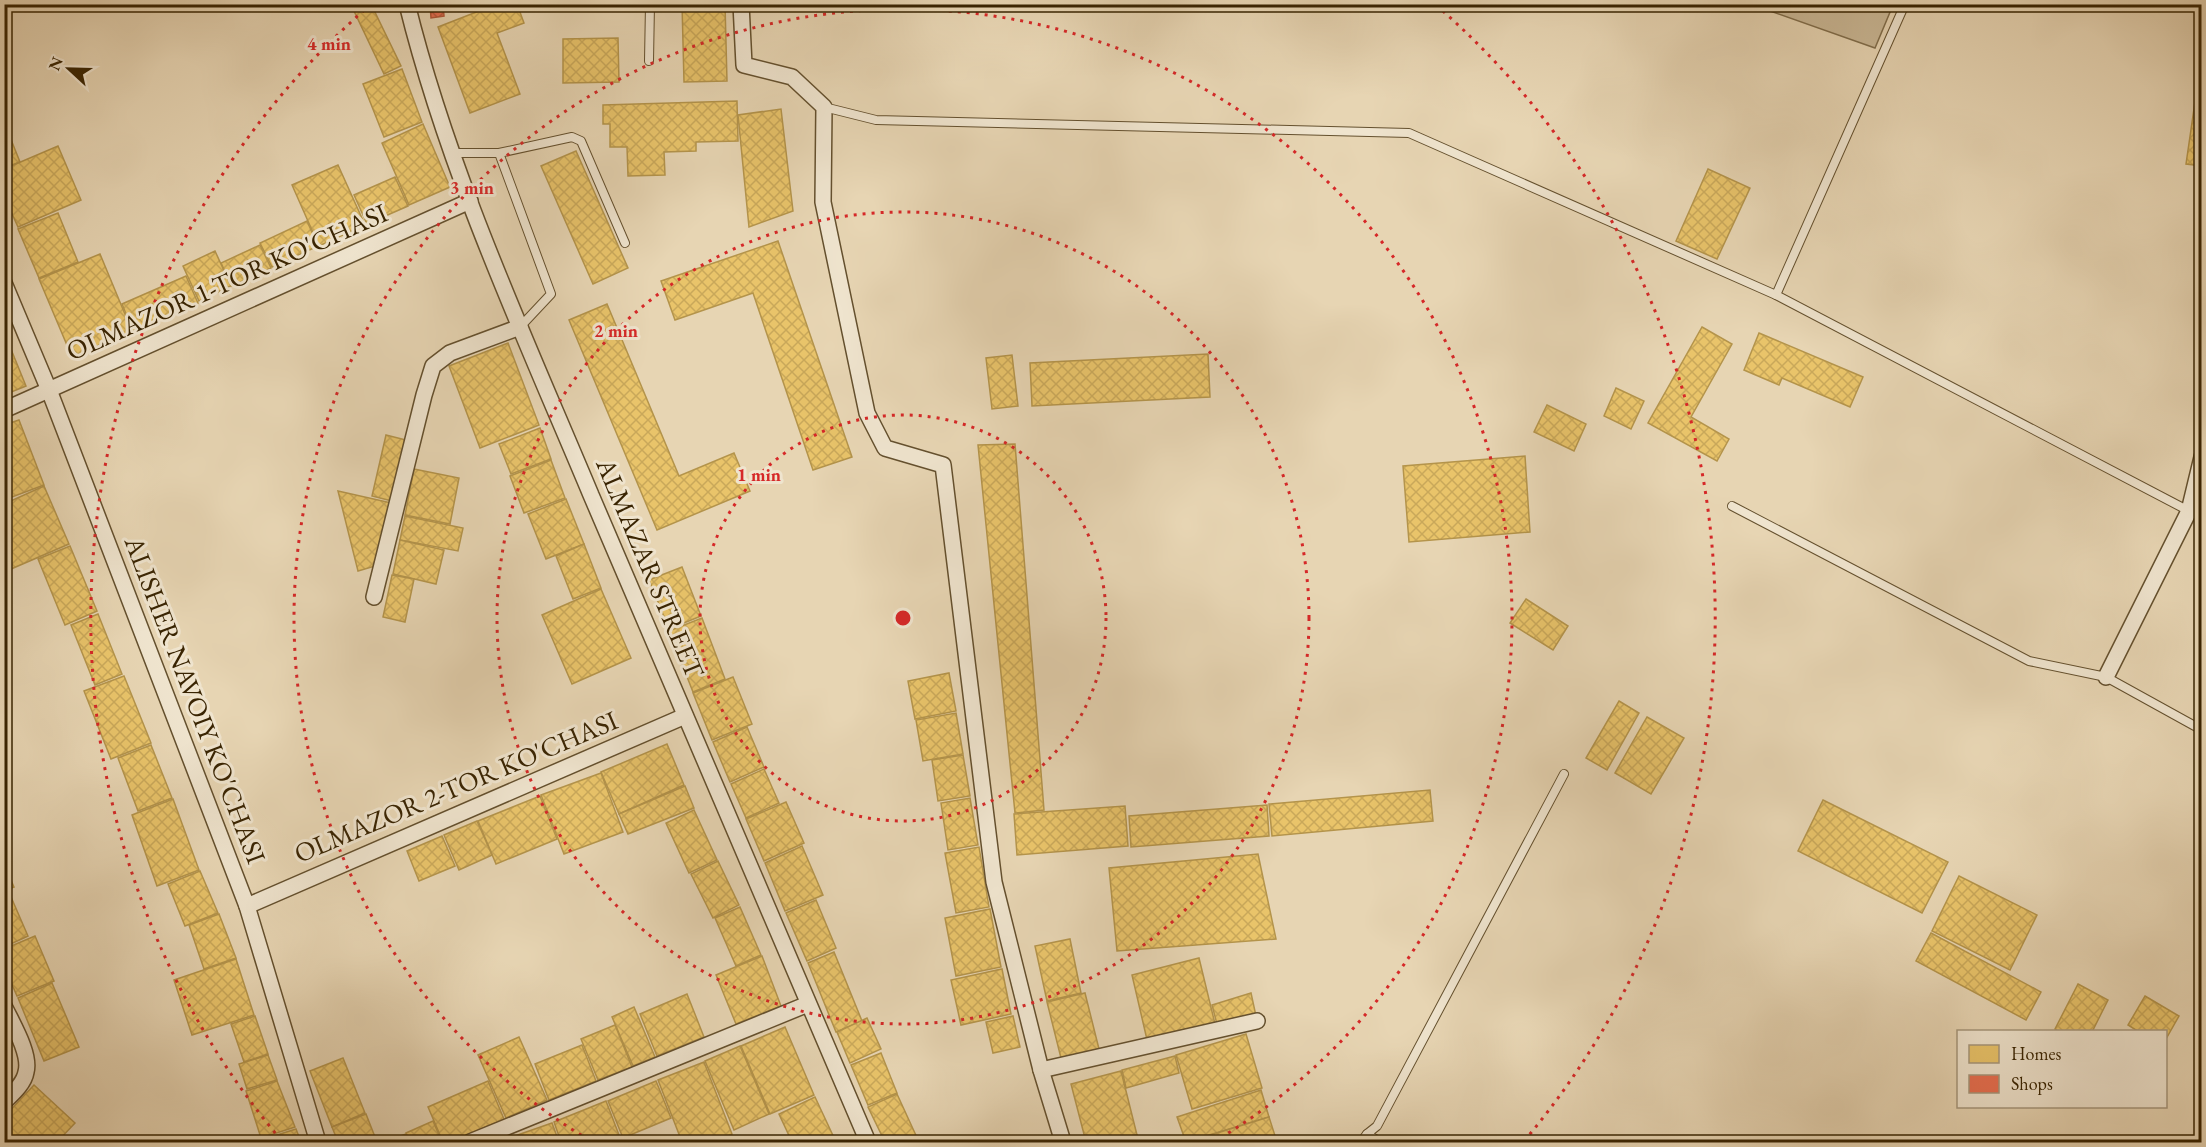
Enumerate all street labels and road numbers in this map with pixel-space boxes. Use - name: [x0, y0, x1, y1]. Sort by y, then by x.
- street label: OLMAZOR 1-TOR KO'CHASI: [61, 195, 393, 368]
- street label: ALMAZAR STREET: [588, 452, 713, 684]
- street label: ALISHER NAVOIY KO'CHASI: [116, 530, 274, 869]
- street label: OLMAZOR 2-TOR KO'CHASI: [289, 702, 623, 871]

